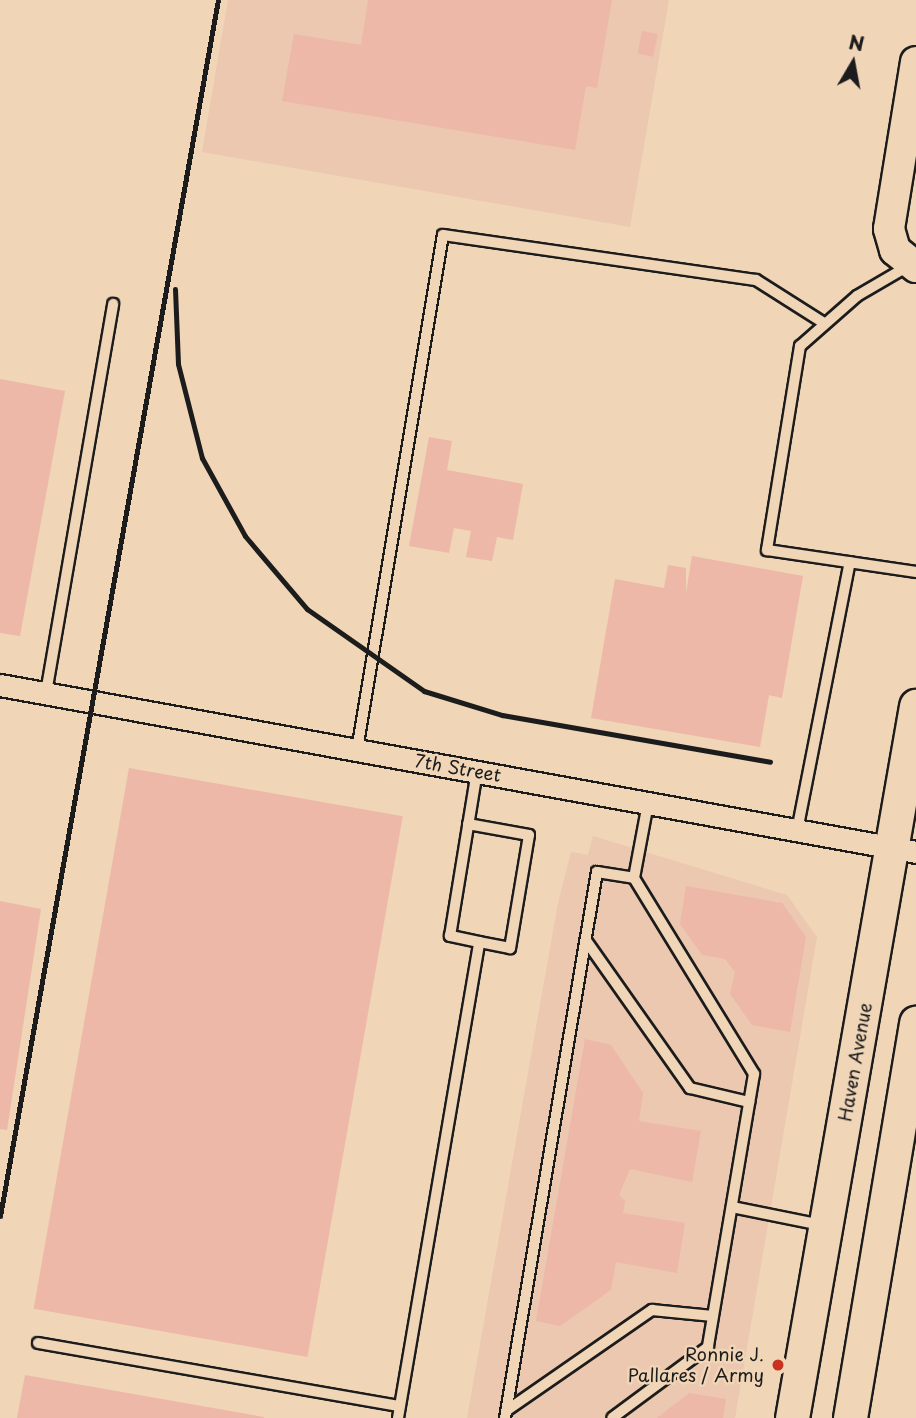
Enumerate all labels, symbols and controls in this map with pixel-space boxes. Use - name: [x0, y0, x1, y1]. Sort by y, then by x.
- text: N: [847, 27, 866, 57]
- north arrow: [818, 28, 888, 98]
- street label: 7th Street: [413, 750, 503, 786]
- street label: Haven Avenue: [834, 1000, 876, 1124]
- place label: Ronnie J. Pallares / Army: [627, 1344, 764, 1386]
- marker: Ronnie J. Pallares / Army: [770, 1357, 786, 1373]

